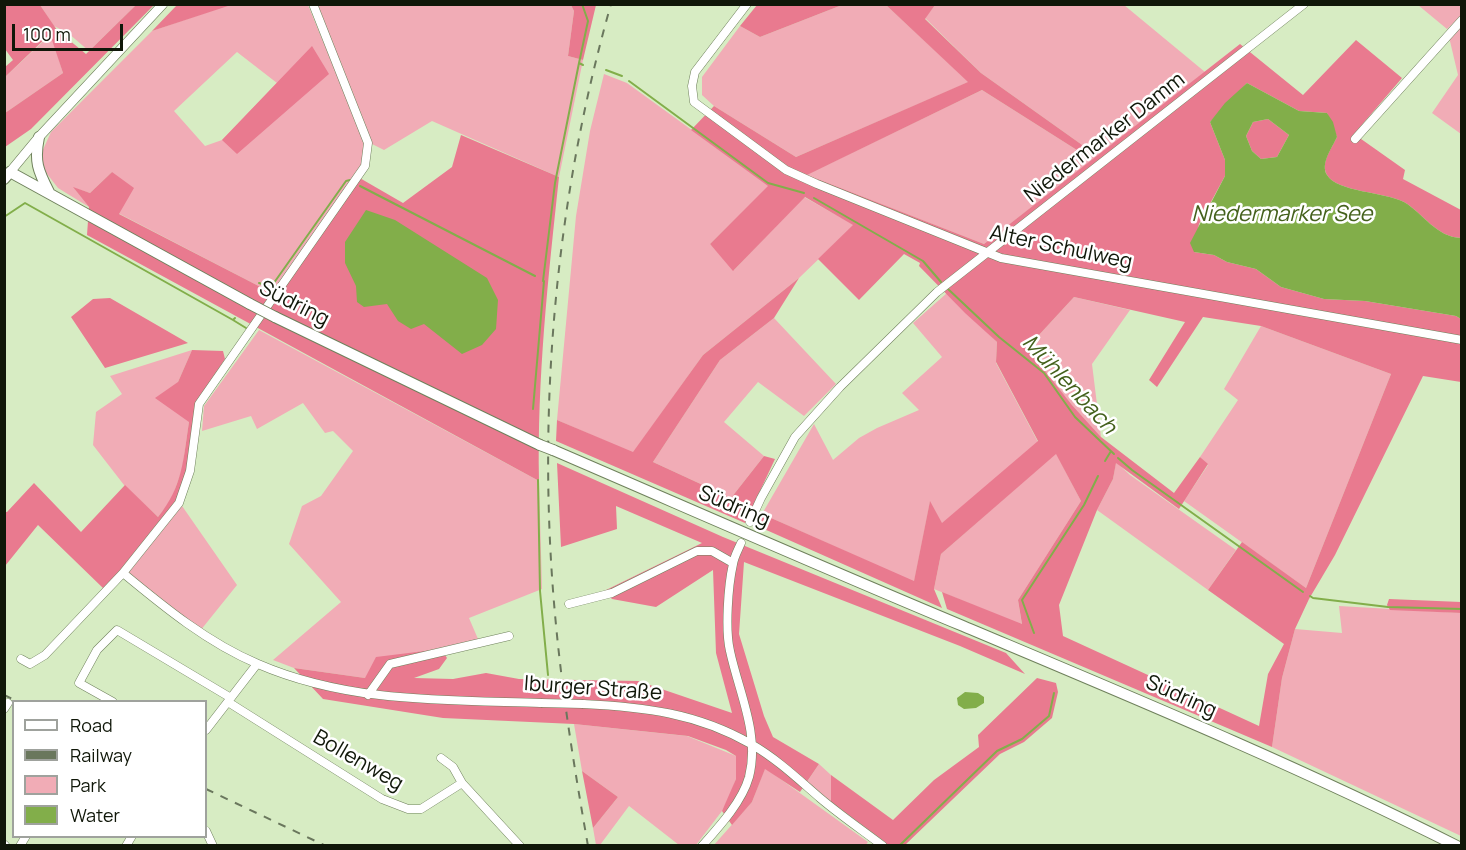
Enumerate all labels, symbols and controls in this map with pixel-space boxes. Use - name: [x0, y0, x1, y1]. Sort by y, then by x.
- scale bar: [15, 12, 126, 50]
- text: 100 m: [23, 22, 71, 46]
- street label: Niedermarker Damm: [1020, 68, 1190, 208]
- water label: Niedermarker See: [1192, 202, 1372, 228]
- street label: Alter Schulweg: [987, 221, 1135, 275]
- street label: Südring: [255, 276, 333, 332]
- water label: Mühlenbach: [1016, 330, 1122, 440]
- street label: Südring: [694, 481, 774, 533]
- street label: Südring: [1142, 670, 1220, 724]
- street label: Iburger Straße: [523, 672, 663, 706]
- legend: [12, 700, 207, 838]
- text: Road: [70, 713, 113, 737]
- street label: Bollenweg: [308, 725, 408, 797]
- text: Railway: [70, 743, 132, 767]
- text: Park: [70, 773, 106, 797]
- text: Water: [70, 803, 120, 827]

